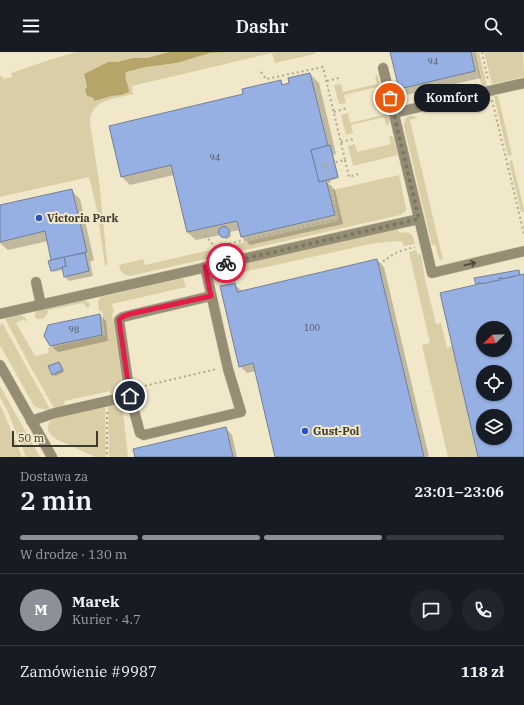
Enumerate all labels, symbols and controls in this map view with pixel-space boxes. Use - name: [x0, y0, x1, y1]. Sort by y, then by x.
- icon: menu: [20, 15, 42, 37]
- text: Dashr: [236, 15, 288, 38]
- icon: search: [482, 15, 504, 37]
- house number: 94: [428, 56, 438, 67]
- pin: [373, 81, 407, 115]
- callout: Komfort: [414, 84, 490, 112]
- icon: bag: [379, 87, 401, 109]
- text: Komfort: [426, 89, 478, 106]
- house number: 94: [210, 152, 220, 163]
- place label: Victoria Park: [47, 211, 118, 225]
- marker: Victoria Park: [34, 213, 44, 223]
- courier: [206, 243, 246, 283]
- icon: bike: [215, 252, 237, 274]
- one-way arrow: [463, 259, 476, 267]
- north arrow: [476, 321, 512, 357]
- map controls: [476, 321, 512, 445]
- house number: 100: [304, 322, 320, 333]
- house number: 98: [69, 324, 79, 335]
- button: locate: [476, 365, 512, 401]
- pin: [113, 379, 147, 413]
- icon: home: [119, 385, 141, 407]
- button: layers: [476, 409, 512, 445]
- place label: Gust-Pol: [313, 424, 360, 438]
- marker: Gust-Pol: [300, 426, 310, 436]
- scale bar: [12, 429, 98, 448]
- text: 50 m: [18, 431, 44, 445]
- text: Dostawa za: [20, 468, 88, 485]
- text: 23:01–23:06: [414, 482, 504, 501]
- text: 2 min: [20, 483, 92, 517]
- text: W drodze · 130 m: [20, 546, 127, 563]
- button: chat: [410, 589, 452, 631]
- button: phone: [462, 589, 504, 631]
- text: Marek: [72, 592, 119, 611]
- text: M: [34, 600, 48, 619]
- text: Kurier · 4.7: [72, 611, 141, 628]
- text: Zamówienie #9987: [20, 662, 157, 681]
- text: 118 zł: [461, 662, 504, 681]

